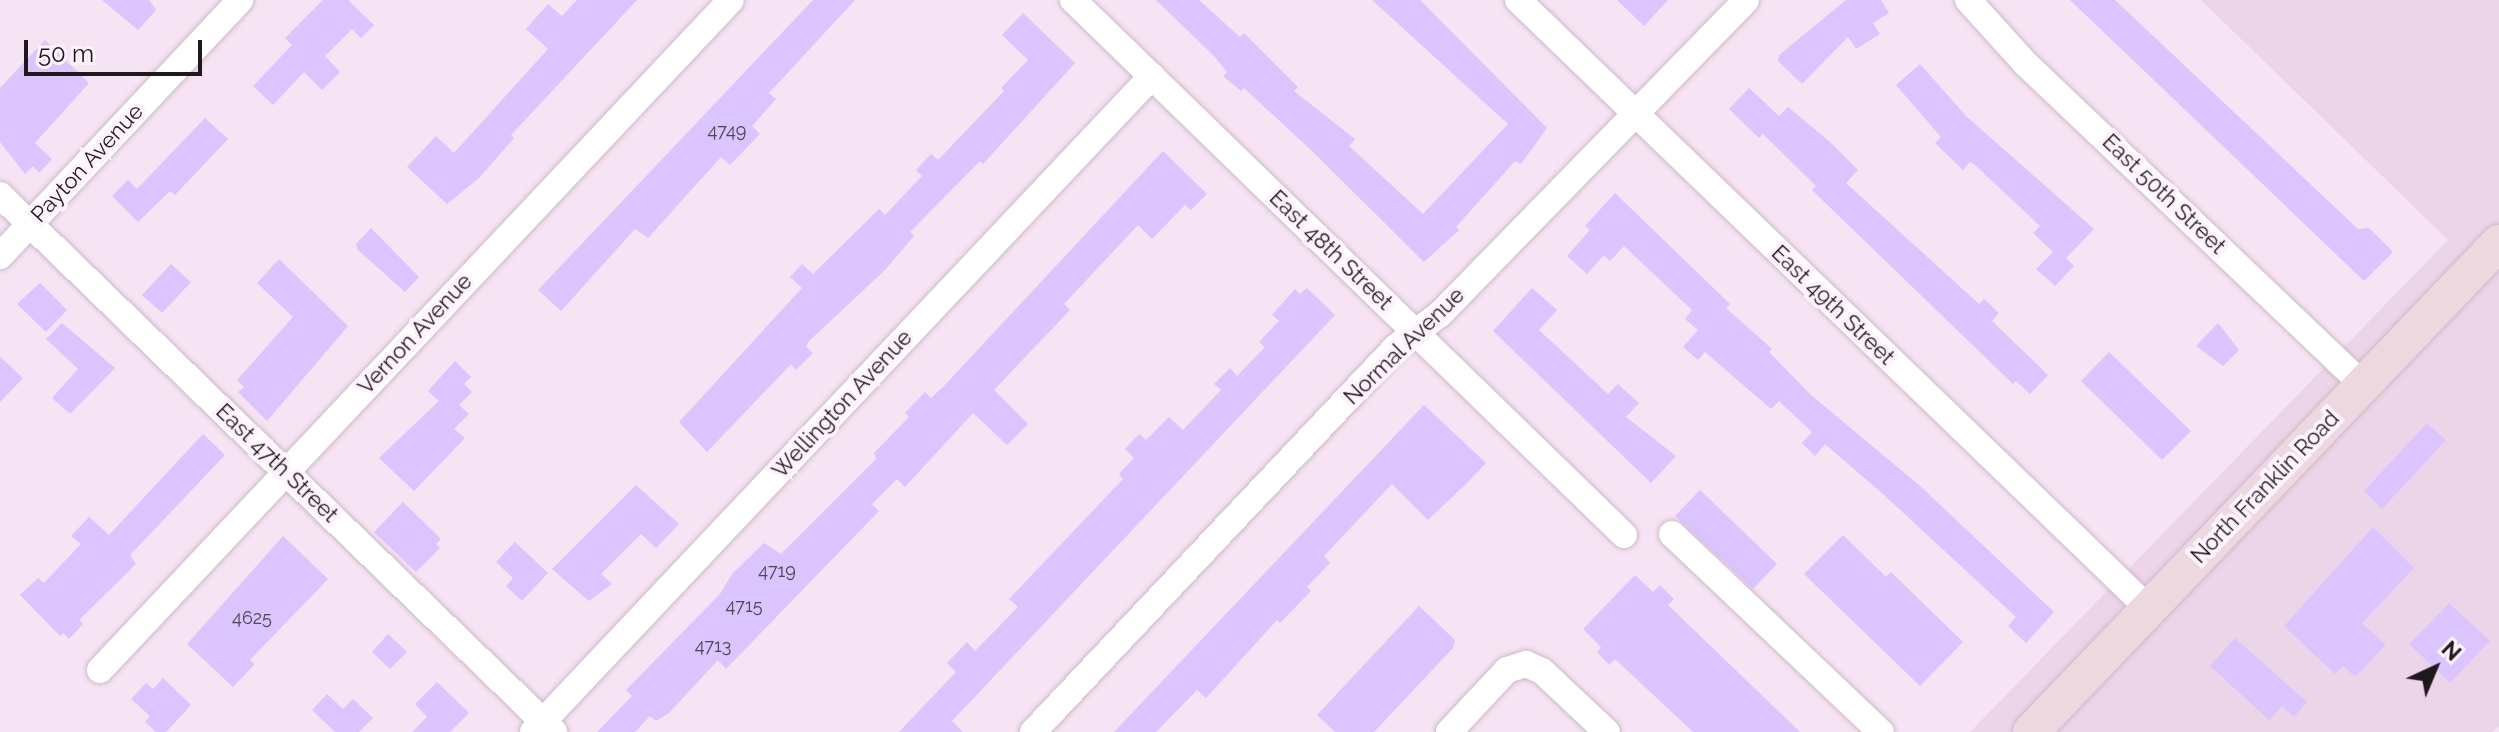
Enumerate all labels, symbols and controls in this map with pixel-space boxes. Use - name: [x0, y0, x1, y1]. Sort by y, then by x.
- scale bar: [28, 24, 206, 74]
- text: 50 m: [38, 39, 94, 68]
- street label: Payton Avenue: [25, 98, 149, 228]
- house number: 4749: [708, 120, 746, 142]
- street label: East 50th Street: [2097, 129, 2231, 259]
- street label: East 48th Street: [1264, 185, 1398, 315]
- street label: East 49th Street: [1766, 240, 1900, 370]
- street label: Vernon Avenue: [352, 268, 478, 400]
- street label: Normal Avenue: [1338, 281, 1470, 411]
- street label: Wellington Avenue: [766, 324, 918, 484]
- street label: East 47th Street: [210, 398, 344, 528]
- street label: North Franklin Road: [2185, 405, 2345, 569]
- house number: 4719: [758, 560, 796, 582]
- house number: 4715: [726, 595, 762, 617]
- house number: 4625: [232, 607, 272, 629]
- north arrow: [2395, 628, 2475, 708]
- house number: 4713: [695, 635, 731, 657]
- text: N: [2437, 636, 2467, 666]

